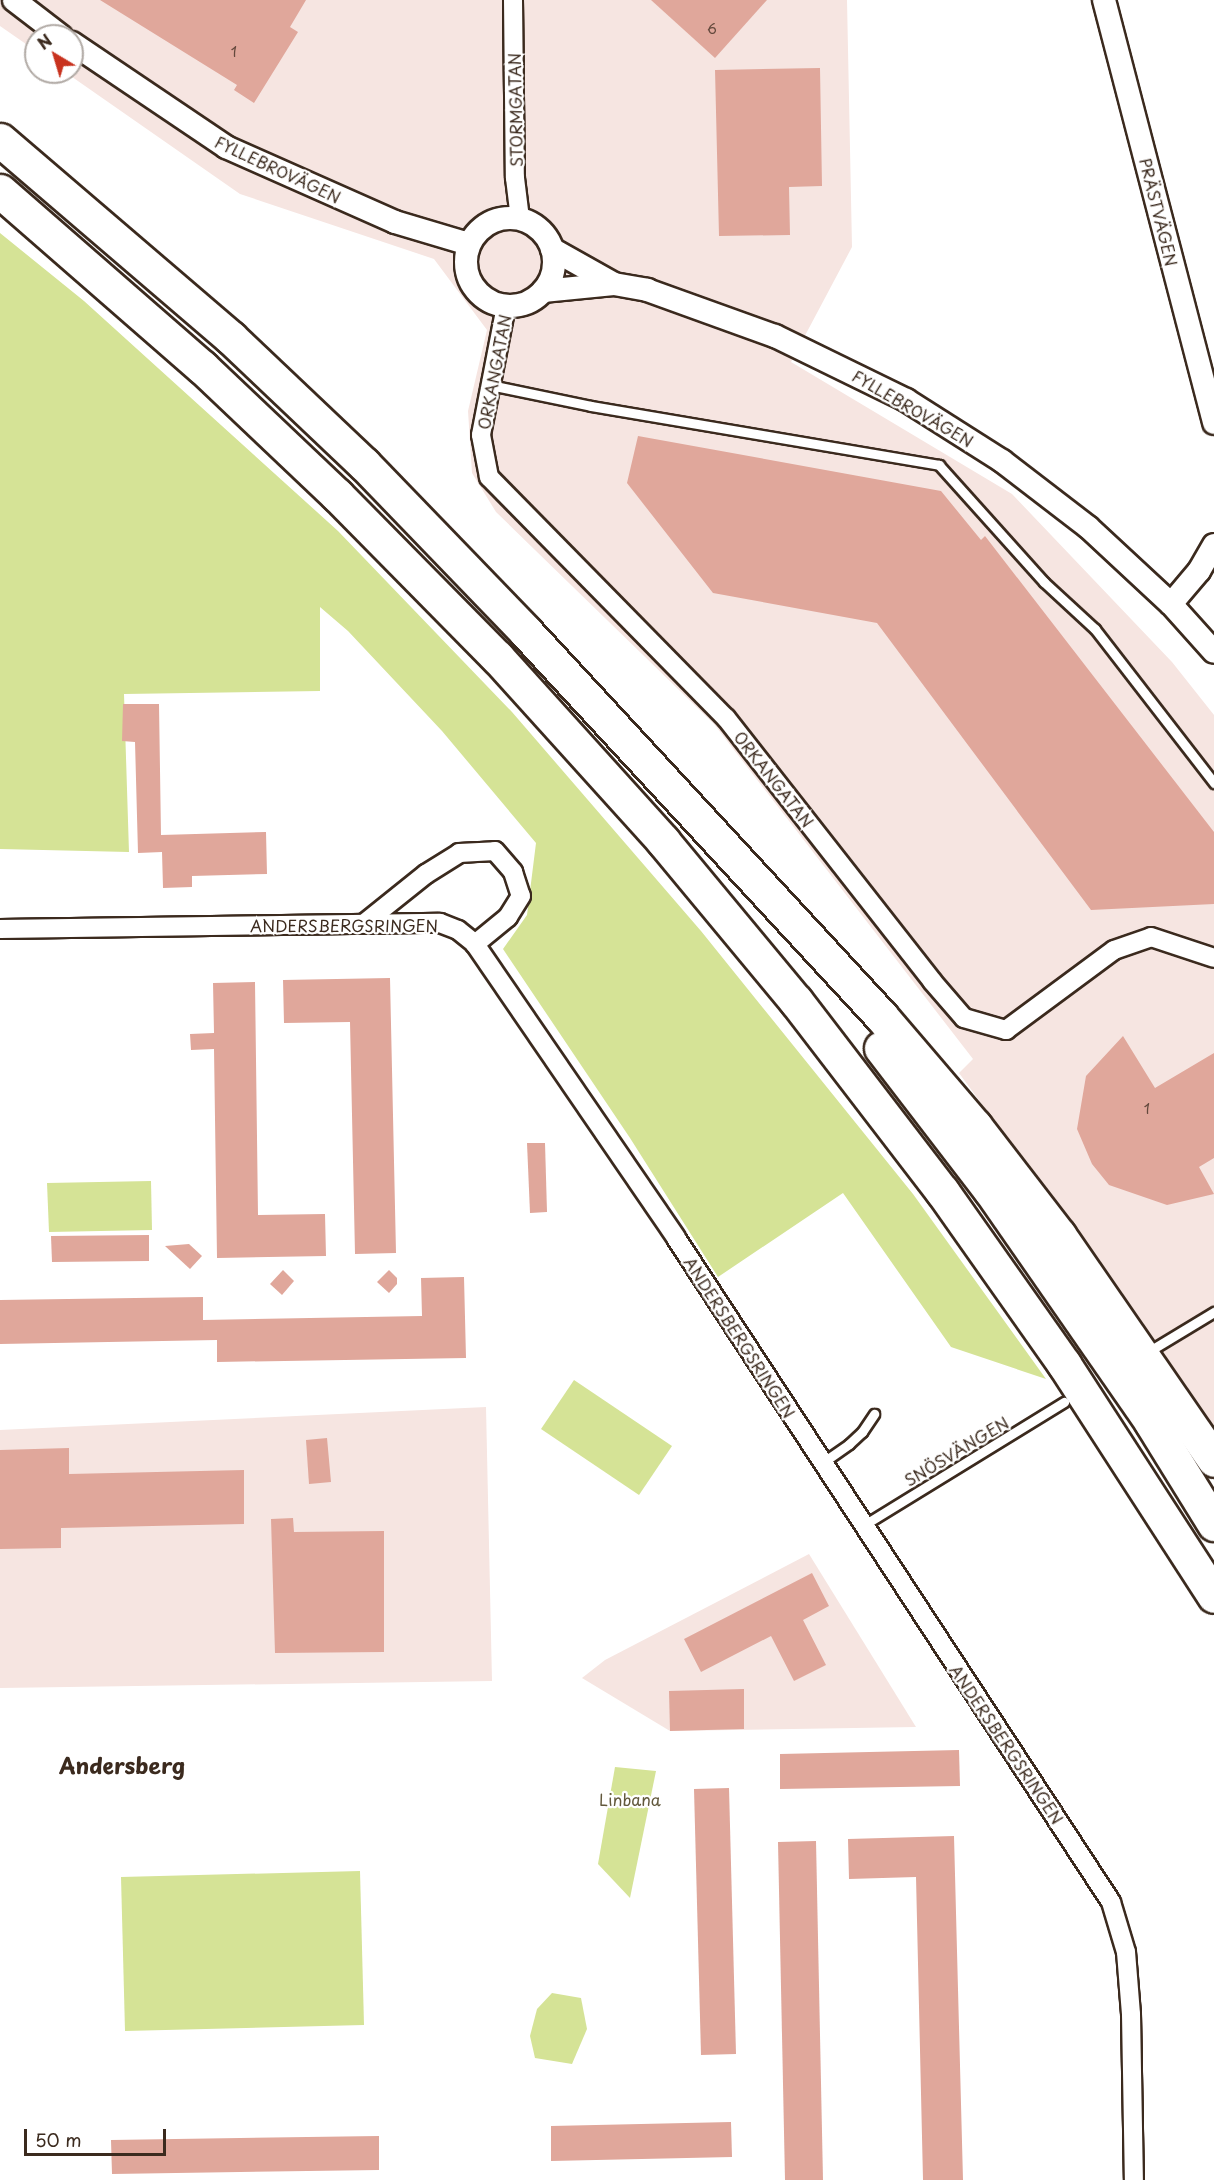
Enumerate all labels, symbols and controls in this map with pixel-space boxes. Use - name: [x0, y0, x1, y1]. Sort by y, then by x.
- house number: 6: [707, 21, 717, 37]
- north arrow: [24, 24, 84, 84]
- text: N: [32, 28, 57, 55]
- house number: 1: [231, 44, 237, 60]
- street label: STORMGATAN: [504, 53, 526, 167]
- street label: FYLLEBROVÄGEN: [212, 131, 344, 207]
- street label: PRÄSTVÄGEN: [1136, 156, 1182, 268]
- street label: ORKANGATAN: [473, 313, 515, 431]
- street label: FYLLEBROVÄGEN: [849, 366, 977, 450]
- street label: ORKANGATAN: [731, 727, 817, 831]
- street label: ANDERSBERGSRINGEN: [250, 915, 438, 935]
- house number: 1: [1144, 1101, 1150, 1117]
- street label: ANDERSBERGSRINGEN: [681, 1253, 799, 1421]
- street label: SNÖSVÄNGEN: [900, 1412, 1012, 1490]
- street label: ANDERSBERGSRINGEN: [946, 1661, 1068, 1827]
- district label: Andersberg: [59, 1752, 185, 1778]
- park label: Linbana: [599, 1789, 661, 1809]
- scale bar: [27, 2117, 170, 2155]
- text: 50 m: [35, 2126, 82, 2153]

